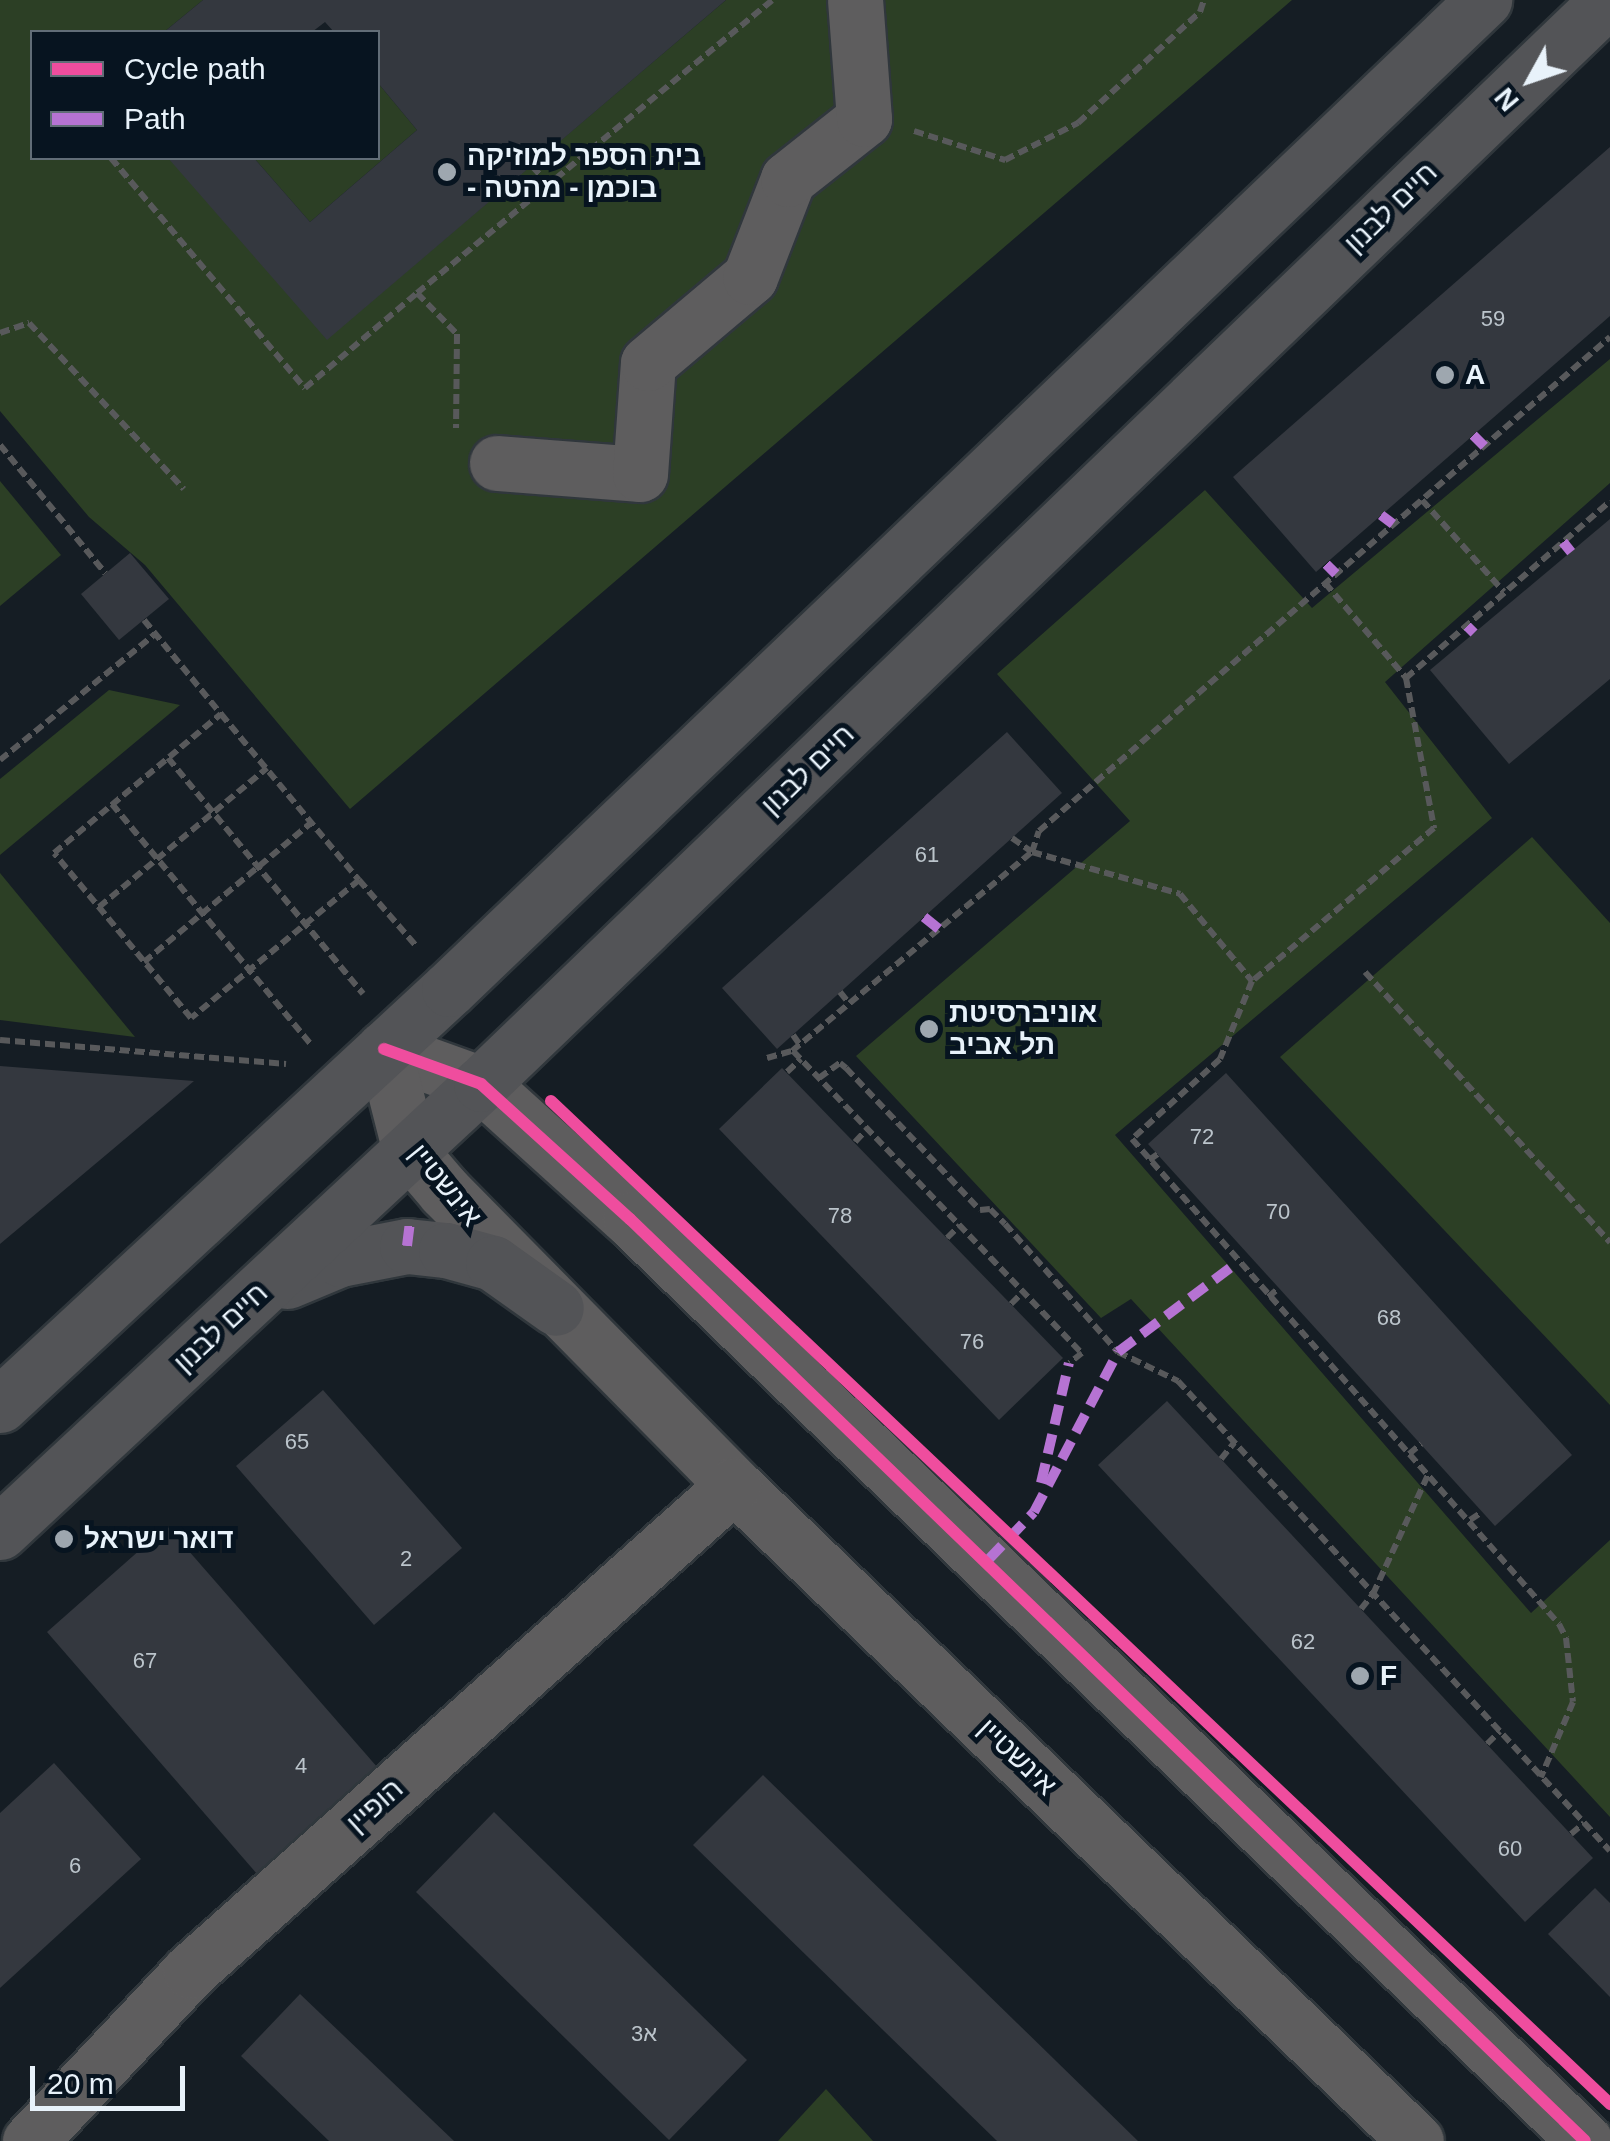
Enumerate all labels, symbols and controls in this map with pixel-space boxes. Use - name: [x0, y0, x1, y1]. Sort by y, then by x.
- legend: [30, 30, 380, 160]
- north arrow: [1480, 30, 1580, 130]
- text: Cycle path: [124, 52, 266, 85]
- text: N: [1488, 82, 1525, 117]
- text: Path: [124, 102, 186, 135]
- place label: בית הספר למוזיקה - בוכמן - מהטה: [467, 139, 701, 205]
- street label: חיים לבנון: [1338, 156, 1444, 260]
- marker: בית הספר למוזיקה - בוכמן - מהטה: [436, 161, 458, 183]
- house number: 59: [1481, 306, 1505, 332]
- place label: A: [1465, 358, 1485, 392]
- marker: A: [1434, 364, 1456, 386]
- street label: חיים לבנון: [755, 718, 861, 822]
- house number: 61: [915, 842, 939, 868]
- place label: אוניברסיטת תל אביב: [949, 996, 1097, 1062]
- marker: אוניברסיטת תל אביב: [918, 1018, 940, 1040]
- house number: 72: [1190, 1124, 1214, 1150]
- street label: אינשטיין: [402, 1137, 488, 1233]
- house number: 70: [1266, 1199, 1290, 1225]
- house number: 78: [828, 1203, 852, 1229]
- street label: חיים לבנון: [167, 1276, 275, 1380]
- house number: 68: [1377, 1305, 1401, 1331]
- house number: 76: [960, 1329, 984, 1355]
- house number: 65: [285, 1429, 309, 1455]
- place label: דואר ישראל: [84, 1522, 233, 1556]
- marker: דואר ישראל: [53, 1528, 75, 1550]
- house number: 2: [400, 1546, 412, 1572]
- house number: 62: [1291, 1629, 1315, 1655]
- house number: 67: [133, 1648, 157, 1674]
- place label: F: [1380, 1659, 1397, 1693]
- marker: F: [1349, 1665, 1371, 1687]
- street label: אינשטיין: [971, 1712, 1063, 1802]
- house number: 4: [295, 1753, 307, 1779]
- street label: הופיין: [340, 1772, 410, 1840]
- house number: 60: [1498, 1836, 1522, 1862]
- house number: 6: [69, 1853, 81, 1879]
- house number: 3א: [631, 2021, 657, 2047]
- scale bar: [35, 2046, 190, 2108]
- text: 20 m: [47, 2067, 114, 2100]

